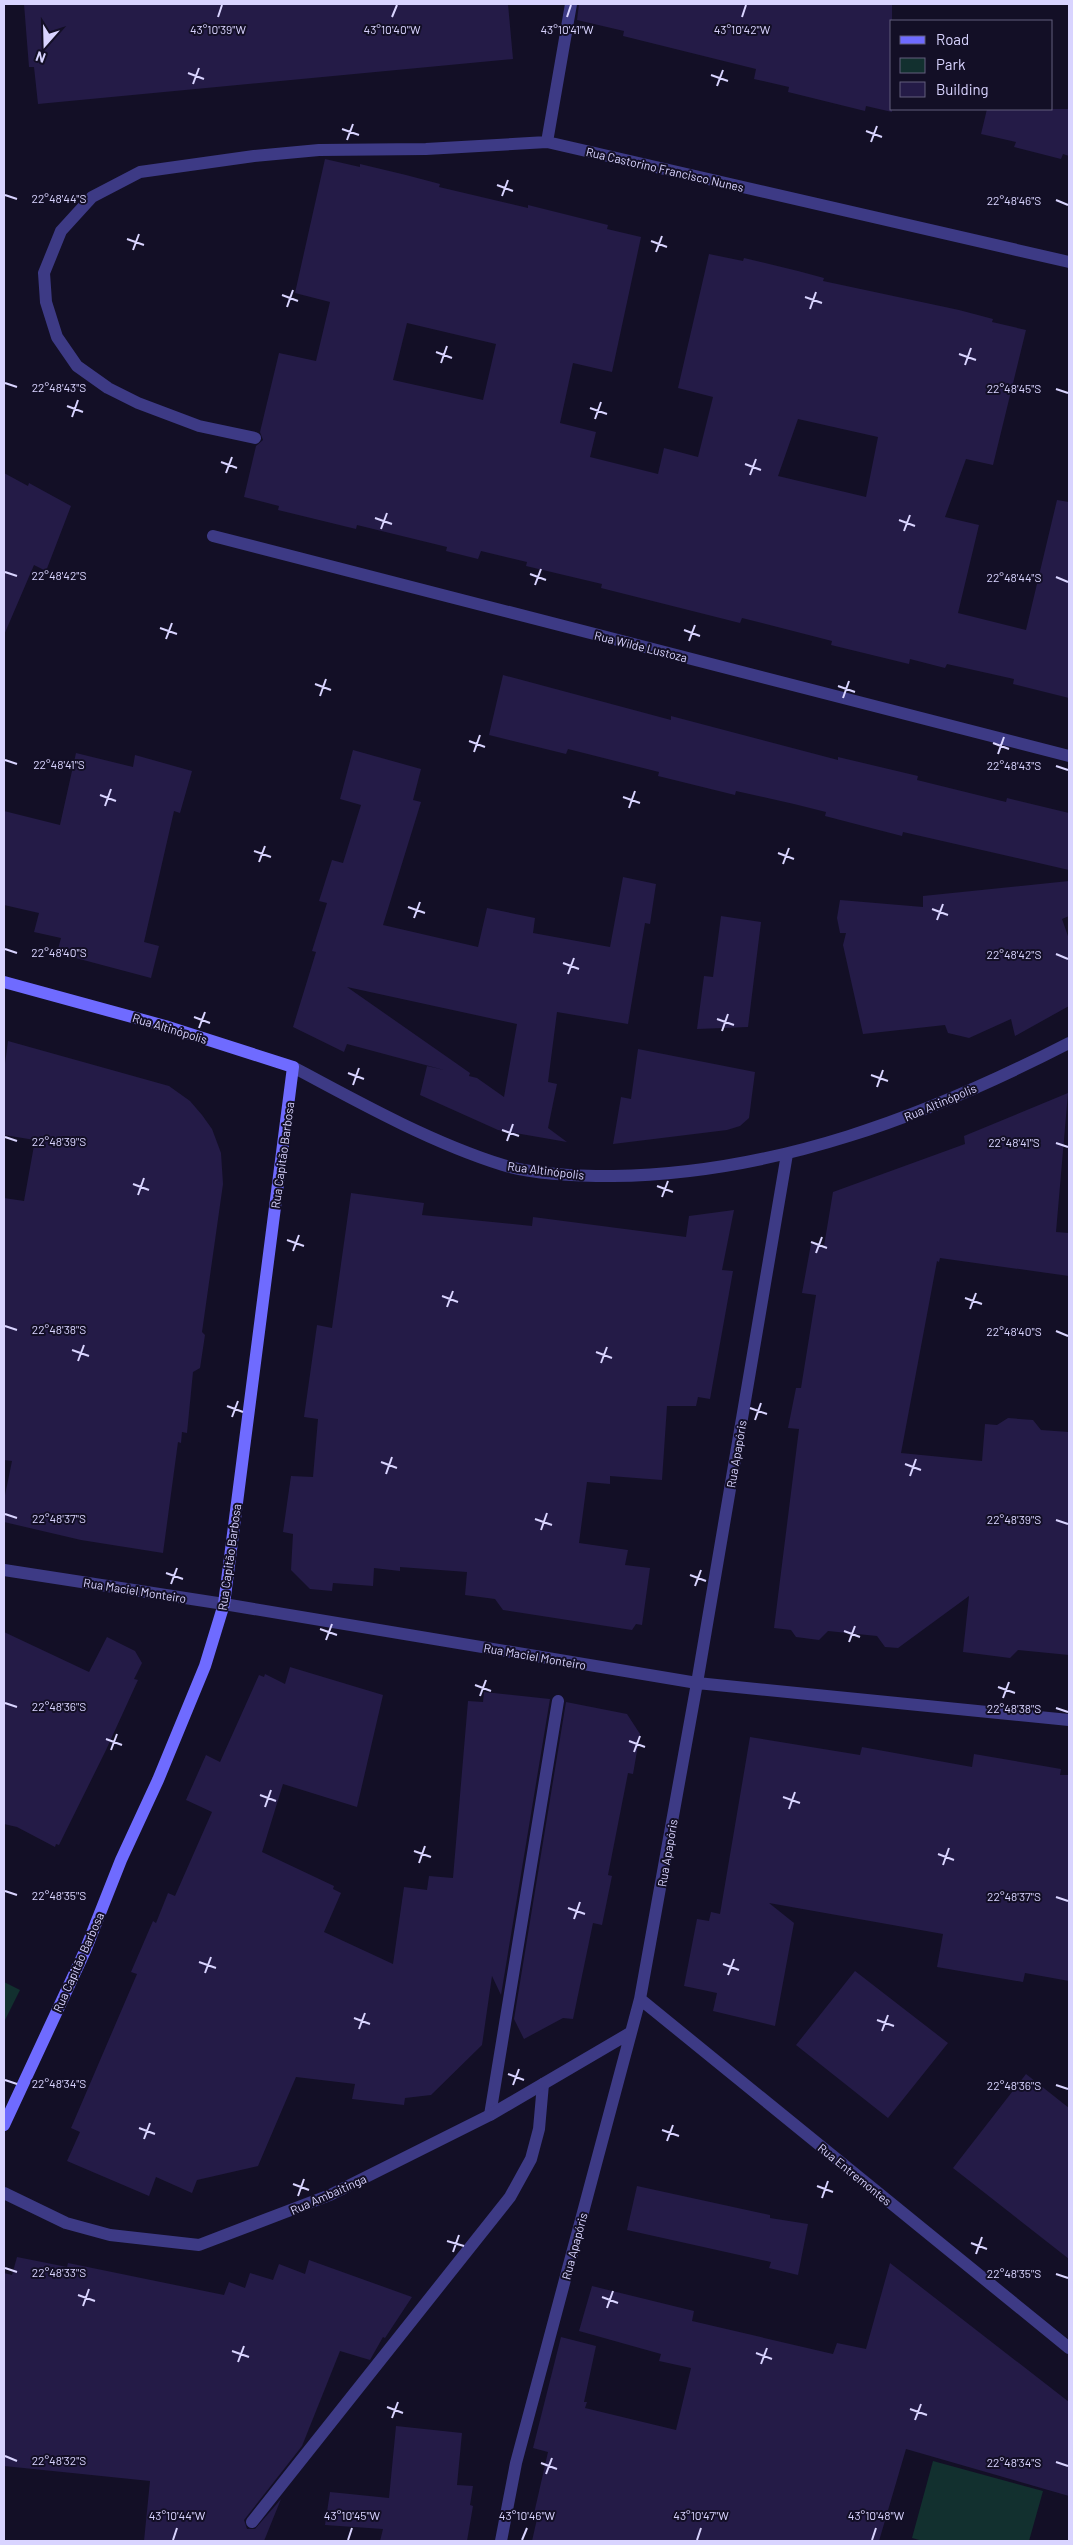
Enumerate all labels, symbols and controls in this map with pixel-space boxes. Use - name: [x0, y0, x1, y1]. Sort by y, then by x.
- north arrow: [20, 20, 70, 70]
- legend: [890, 20, 1053, 110]
- text: 43°10'39"W: [190, 22, 246, 36]
- text: 43°10'40"W: [364, 22, 421, 36]
- text: 43°10'41"W: [540, 22, 594, 36]
- text: 43°10'42"W: [714, 22, 771, 36]
- text: Road: [936, 30, 969, 48]
- text: N: [33, 48, 48, 67]
- text: Park: [936, 55, 966, 73]
- text: Building: [936, 80, 989, 98]
- street label: Rua Castorino Francisco Nunes: [585, 144, 746, 194]
- text: 22°48'44"S: [32, 191, 87, 205]
- text: 22°48'46"S: [987, 193, 1041, 207]
- text: 22°48'43"S: [32, 380, 86, 394]
- text: 22°48'45"S: [987, 381, 1041, 395]
- text: 22°48'42"S: [32, 568, 87, 582]
- text: 22°48'44"S: [987, 570, 1042, 584]
- street label: Rua Wilde Lustoza: [593, 628, 689, 664]
- text: 22°48'41"S: [33, 757, 85, 771]
- text: 22°48'43"S: [987, 758, 1041, 772]
- text: 22°48'40"S: [31, 945, 87, 959]
- text: 22°48'42"S: [987, 947, 1042, 961]
- street label: Rua Altinópolis: [131, 1010, 209, 1046]
- street label: Rua Altinópolis: [902, 1080, 979, 1124]
- street label: Rua Capitão Barbosa: [268, 1101, 296, 1209]
- text: 22°48'39"S: [32, 1134, 86, 1148]
- text: 22°48'41"S: [988, 1135, 1040, 1149]
- street label: Rua Altinópolis: [507, 1158, 585, 1182]
- text: 22°48'38"S: [32, 1322, 86, 1336]
- text: 22°48'40"S: [986, 1324, 1042, 1338]
- street label: Rua Apapóris: [723, 1419, 749, 1489]
- street label: Rua Capitão Barbosa: [215, 1503, 243, 1611]
- text: 22°48'37"S: [32, 1511, 86, 1525]
- text: 22°48'39"S: [987, 1512, 1041, 1526]
- street label: Rua Maciel Monteiro: [83, 1575, 187, 1605]
- street label: Rua Maciel Monteiro: [483, 1640, 587, 1672]
- text: 22°48'36"S: [32, 1699, 86, 1713]
- text: 22°48'38"S: [987, 1701, 1041, 1715]
- street label: Rua Apapóris: [654, 1818, 680, 1888]
- text: 22°48'35"S: [32, 1888, 86, 1902]
- text: 22°48'37"S: [987, 1889, 1041, 1903]
- street label: Rua Capitão Barbosa: [50, 1910, 106, 2014]
- text: 22°48'34"S: [32, 2076, 86, 2090]
- text: 22°48'36"S: [987, 2078, 1041, 2092]
- street label: Rua Entremontes: [816, 2140, 895, 2208]
- street label: Rua Ambaitinga: [288, 2171, 368, 2217]
- street label: Rua Apapóris: [558, 2211, 590, 2281]
- text: 22°48'33"S: [32, 2265, 86, 2279]
- text: 22°48'35"S: [987, 2266, 1041, 2280]
- text: 22°48'32"S: [32, 2453, 86, 2467]
- text: 22°48'34"S: [987, 2455, 1041, 2469]
- text: 43°10'44"W: [149, 2508, 206, 2522]
- text: 43°10'45"W: [324, 2508, 381, 2522]
- text: 43°10'46"W: [499, 2508, 556, 2522]
- text: 43°10'47"W: [673, 2508, 729, 2522]
- text: 43°10'48"W: [848, 2508, 905, 2522]

